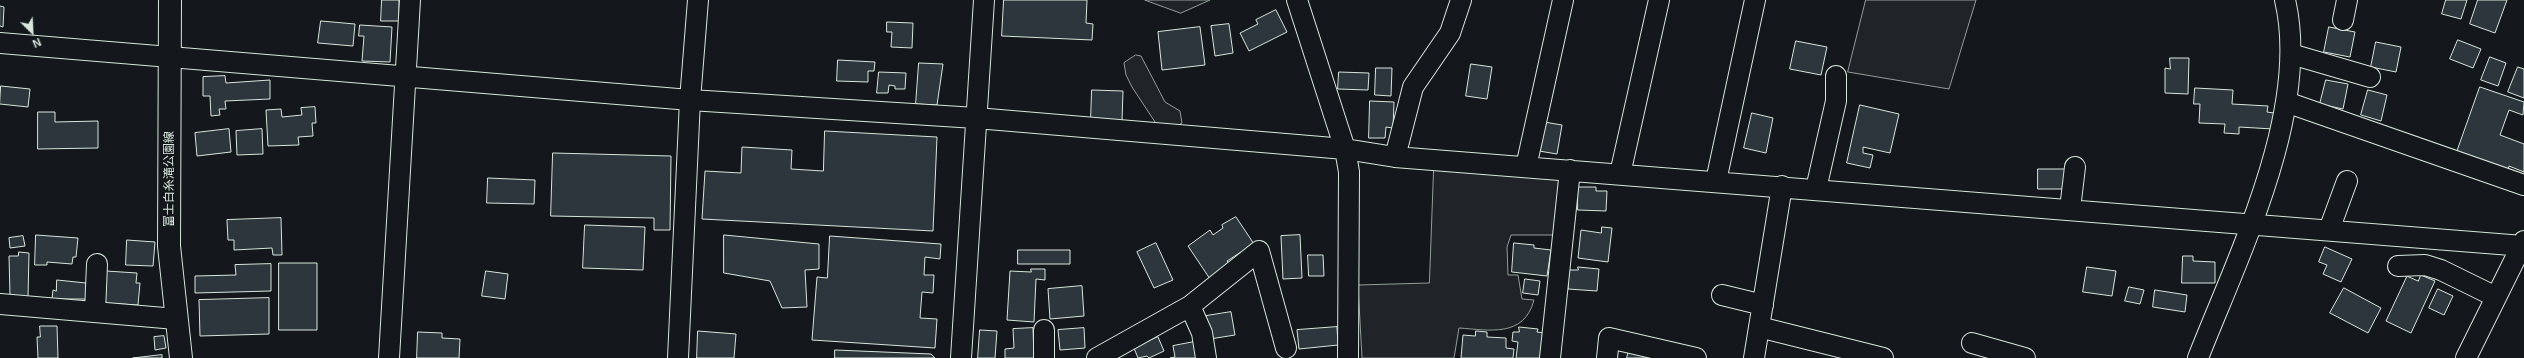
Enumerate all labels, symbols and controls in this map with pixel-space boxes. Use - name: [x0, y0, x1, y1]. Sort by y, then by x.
- north arrow: [12, 12, 52, 52]
- text: N: [31, 36, 43, 50]
- street label: 富士白糸滝公園線: [163, 131, 177, 227]

